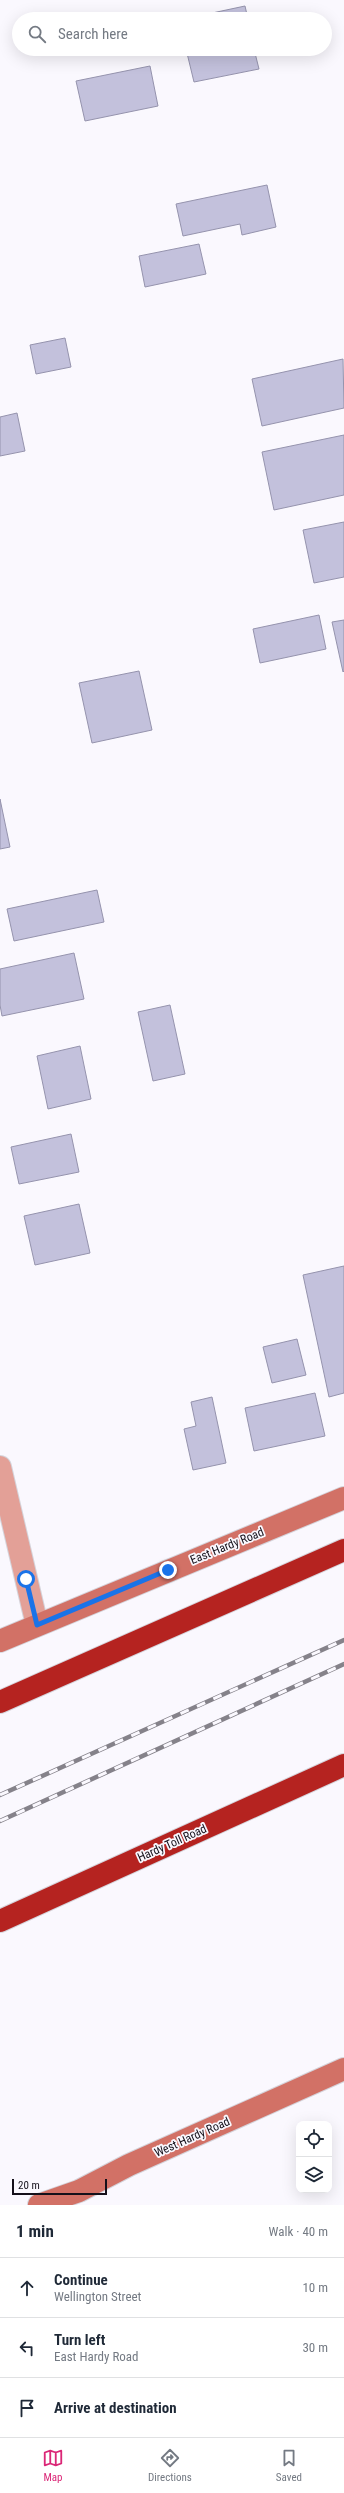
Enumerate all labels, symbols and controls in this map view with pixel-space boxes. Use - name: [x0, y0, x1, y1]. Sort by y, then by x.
- search box: [12, 12, 332, 56]
- icon: search: [26, 23, 48, 45]
- text: Search here: [58, 25, 128, 43]
- street label: East Hardy Road: [188, 1525, 266, 1567]
- route end: [159, 1561, 177, 1579]
- route start: [17, 1570, 35, 1588]
- street label: Hardy Toll Road: [135, 1821, 209, 1864]
- street label: West Hardy Road: [152, 2114, 232, 2160]
- map controls: [296, 2121, 332, 2193]
- button: locate: [296, 2121, 332, 2157]
- button: layers: [296, 2157, 332, 2193]
- scale bar: [12, 2177, 107, 2196]
- text: 20 m: [18, 2179, 40, 2192]
- text: 1 min: [16, 2221, 54, 2241]
- text: Walk · 40 m: [268, 2224, 328, 2239]
- text: Continue: [54, 2271, 108, 2289]
- icon: ahead: [16, 2277, 38, 2299]
- text: 10 m: [302, 2280, 328, 2295]
- text: Wellington Street: [54, 2289, 141, 2304]
- text: Turn left: [54, 2331, 105, 2349]
- icon: left: [16, 2337, 38, 2359]
- text: 30 m: [302, 2340, 328, 2355]
- text: East Hardy Road: [54, 2349, 139, 2364]
- icon: arrive: [16, 2397, 38, 2419]
- text: Arrive at destination: [54, 2399, 177, 2417]
- tab: Map: [42, 2447, 64, 2484]
- tab: Directions: [148, 2447, 192, 2484]
- tab: Saved: [276, 2447, 302, 2484]

